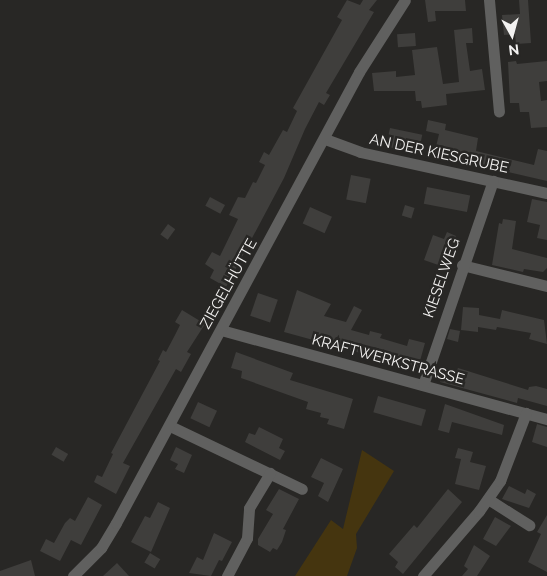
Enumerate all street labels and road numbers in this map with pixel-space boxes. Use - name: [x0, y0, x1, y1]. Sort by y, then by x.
- street label: AN DER KIESGRUBE: [368, 130, 510, 178]
- street label: ZIEGELHÜTTE: [197, 236, 261, 332]
- street label: KIESELWEG: [420, 236, 464, 320]
- street label: KRAFTWERKSTRASSE: [310, 331, 466, 389]

